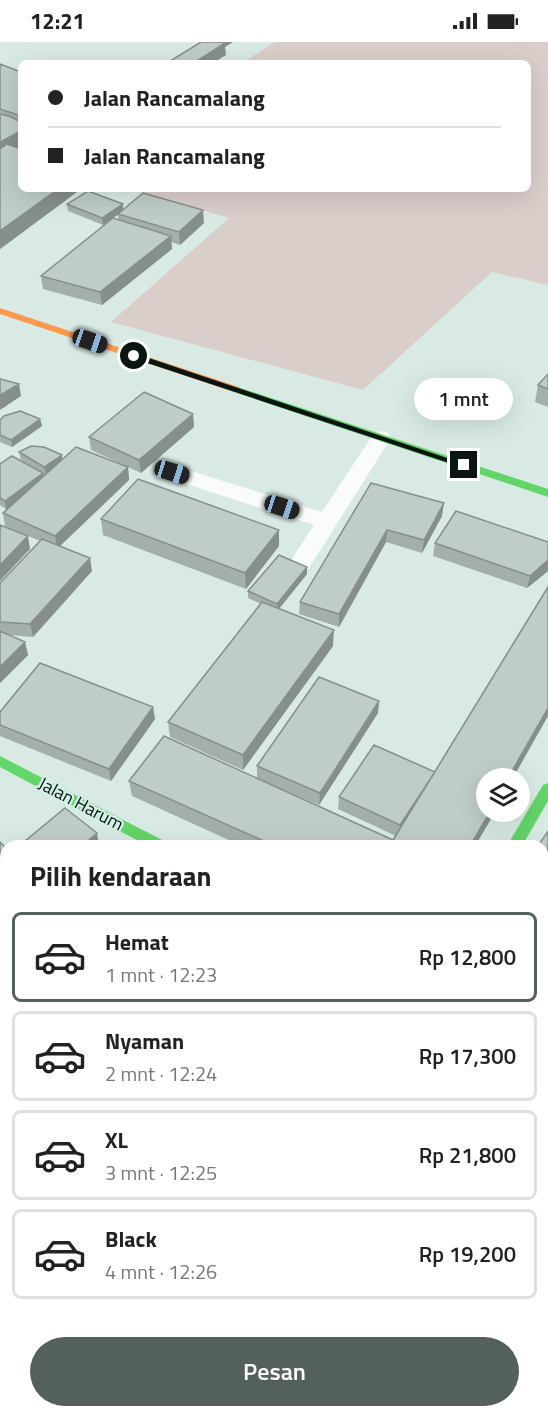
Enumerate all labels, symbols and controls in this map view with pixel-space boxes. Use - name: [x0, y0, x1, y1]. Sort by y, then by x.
- text: 12:21: [30, 4, 85, 38]
- text: Jalan Rancamalang: [84, 81, 265, 115]
- text: Jalan Rancamalang: [84, 139, 265, 173]
- car: [70, 327, 110, 355]
- route start: [120, 342, 147, 369]
- callout: 1 mnt: [414, 378, 514, 420]
- text: 1 mnt: [438, 383, 489, 414]
- route end: [450, 451, 477, 478]
- car: [152, 458, 192, 486]
- car: [262, 493, 302, 521]
- map controls: [476, 768, 530, 822]
- button: layers: [476, 768, 530, 822]
- street label: Jalan Harum: [34, 770, 129, 837]
- text: Pilih kendaraan: [30, 855, 212, 896]
- text: Hemat: [105, 925, 169, 959]
- icon: car: [33, 930, 87, 984]
- text: Rp 12,800: [419, 940, 516, 974]
- text: 1 mnt · 12:23: [105, 959, 217, 990]
- text: Nyaman: [105, 1024, 184, 1058]
- icon: car: [33, 1029, 87, 1083]
- text: Rp 17,300: [419, 1039, 516, 1073]
- text: 2 mnt · 12:24: [105, 1058, 217, 1089]
- text: XL: [105, 1123, 128, 1157]
- icon: car: [33, 1128, 87, 1182]
- text: Rp 21,800: [419, 1138, 516, 1172]
- text: 3 mnt · 12:25: [105, 1157, 217, 1188]
- text: Black: [105, 1222, 157, 1256]
- icon: car: [33, 1227, 87, 1281]
- text: Rp 19,200: [419, 1237, 516, 1271]
- text: 4 mnt · 12:26: [105, 1256, 217, 1287]
- button: Pesan: [30, 1337, 519, 1406]

